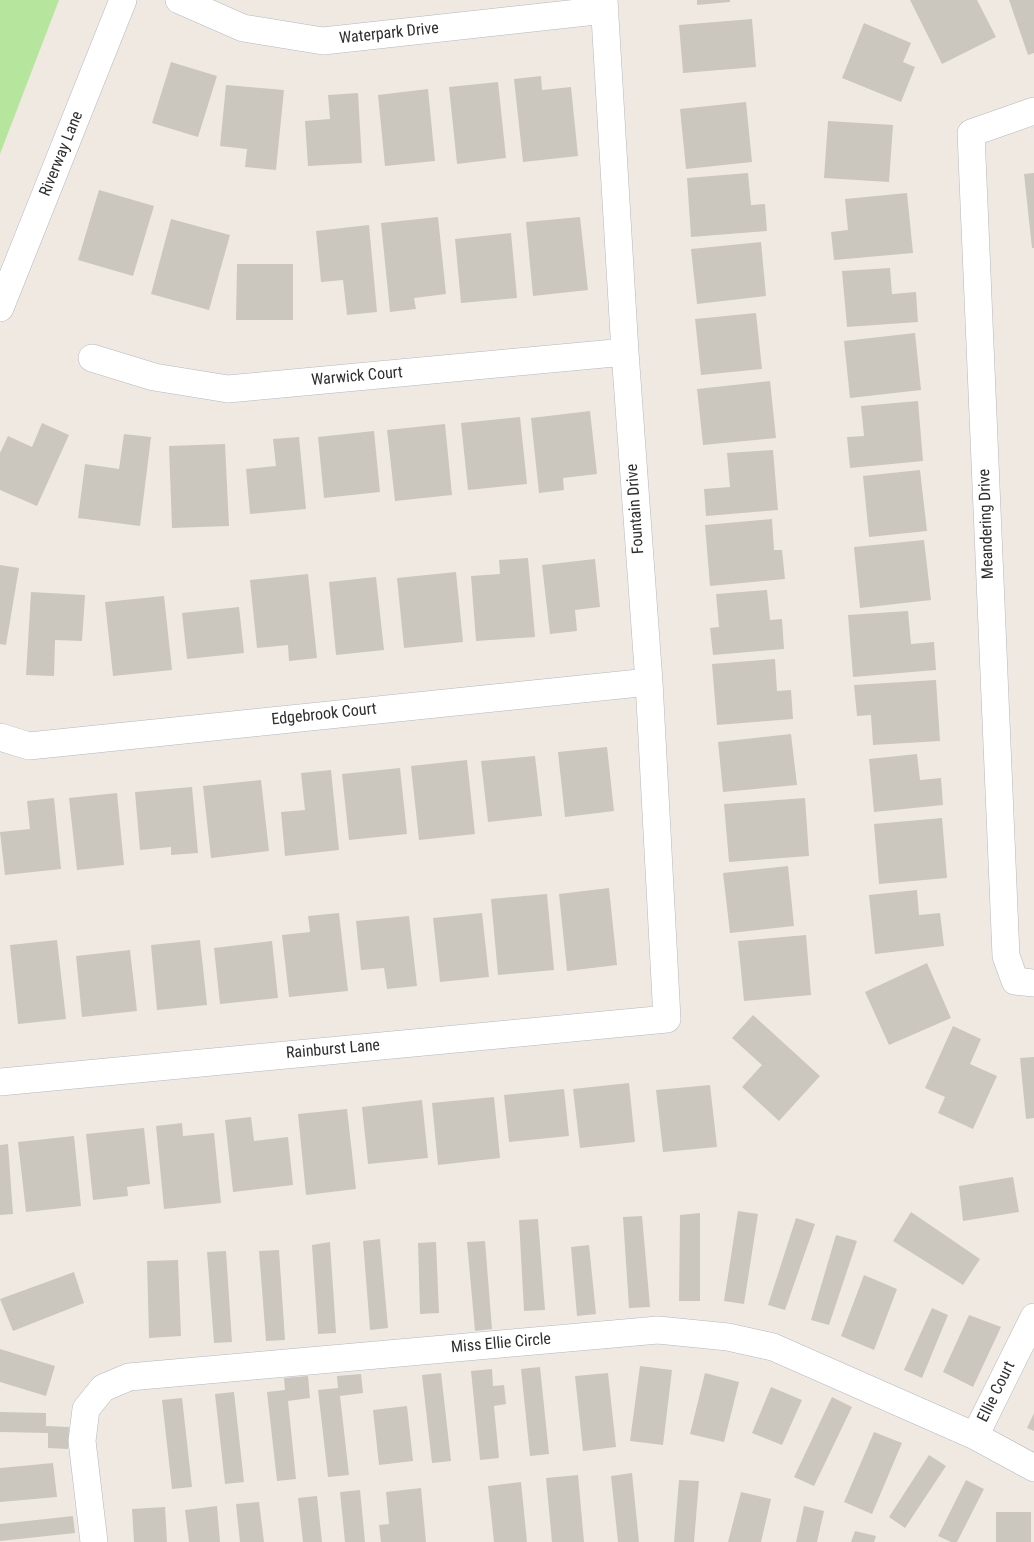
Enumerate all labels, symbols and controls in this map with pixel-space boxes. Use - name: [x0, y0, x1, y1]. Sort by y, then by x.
- street label: Waterpark Drive: [338, 19, 440, 49]
- street label: Riverway Lane: [36, 109, 88, 199]
- street label: Warwick Court: [310, 363, 404, 391]
- street label: Fountain Drive: [623, 463, 649, 555]
- street label: Meandering Drive: [975, 469, 999, 579]
- street label: Edgebrook Court: [271, 700, 377, 730]
- street label: Rainburst Lane: [285, 1036, 381, 1064]
- street label: Miss Ellie Circle: [450, 1330, 552, 1358]
- street label: Ellie Court: [974, 1359, 1020, 1425]

